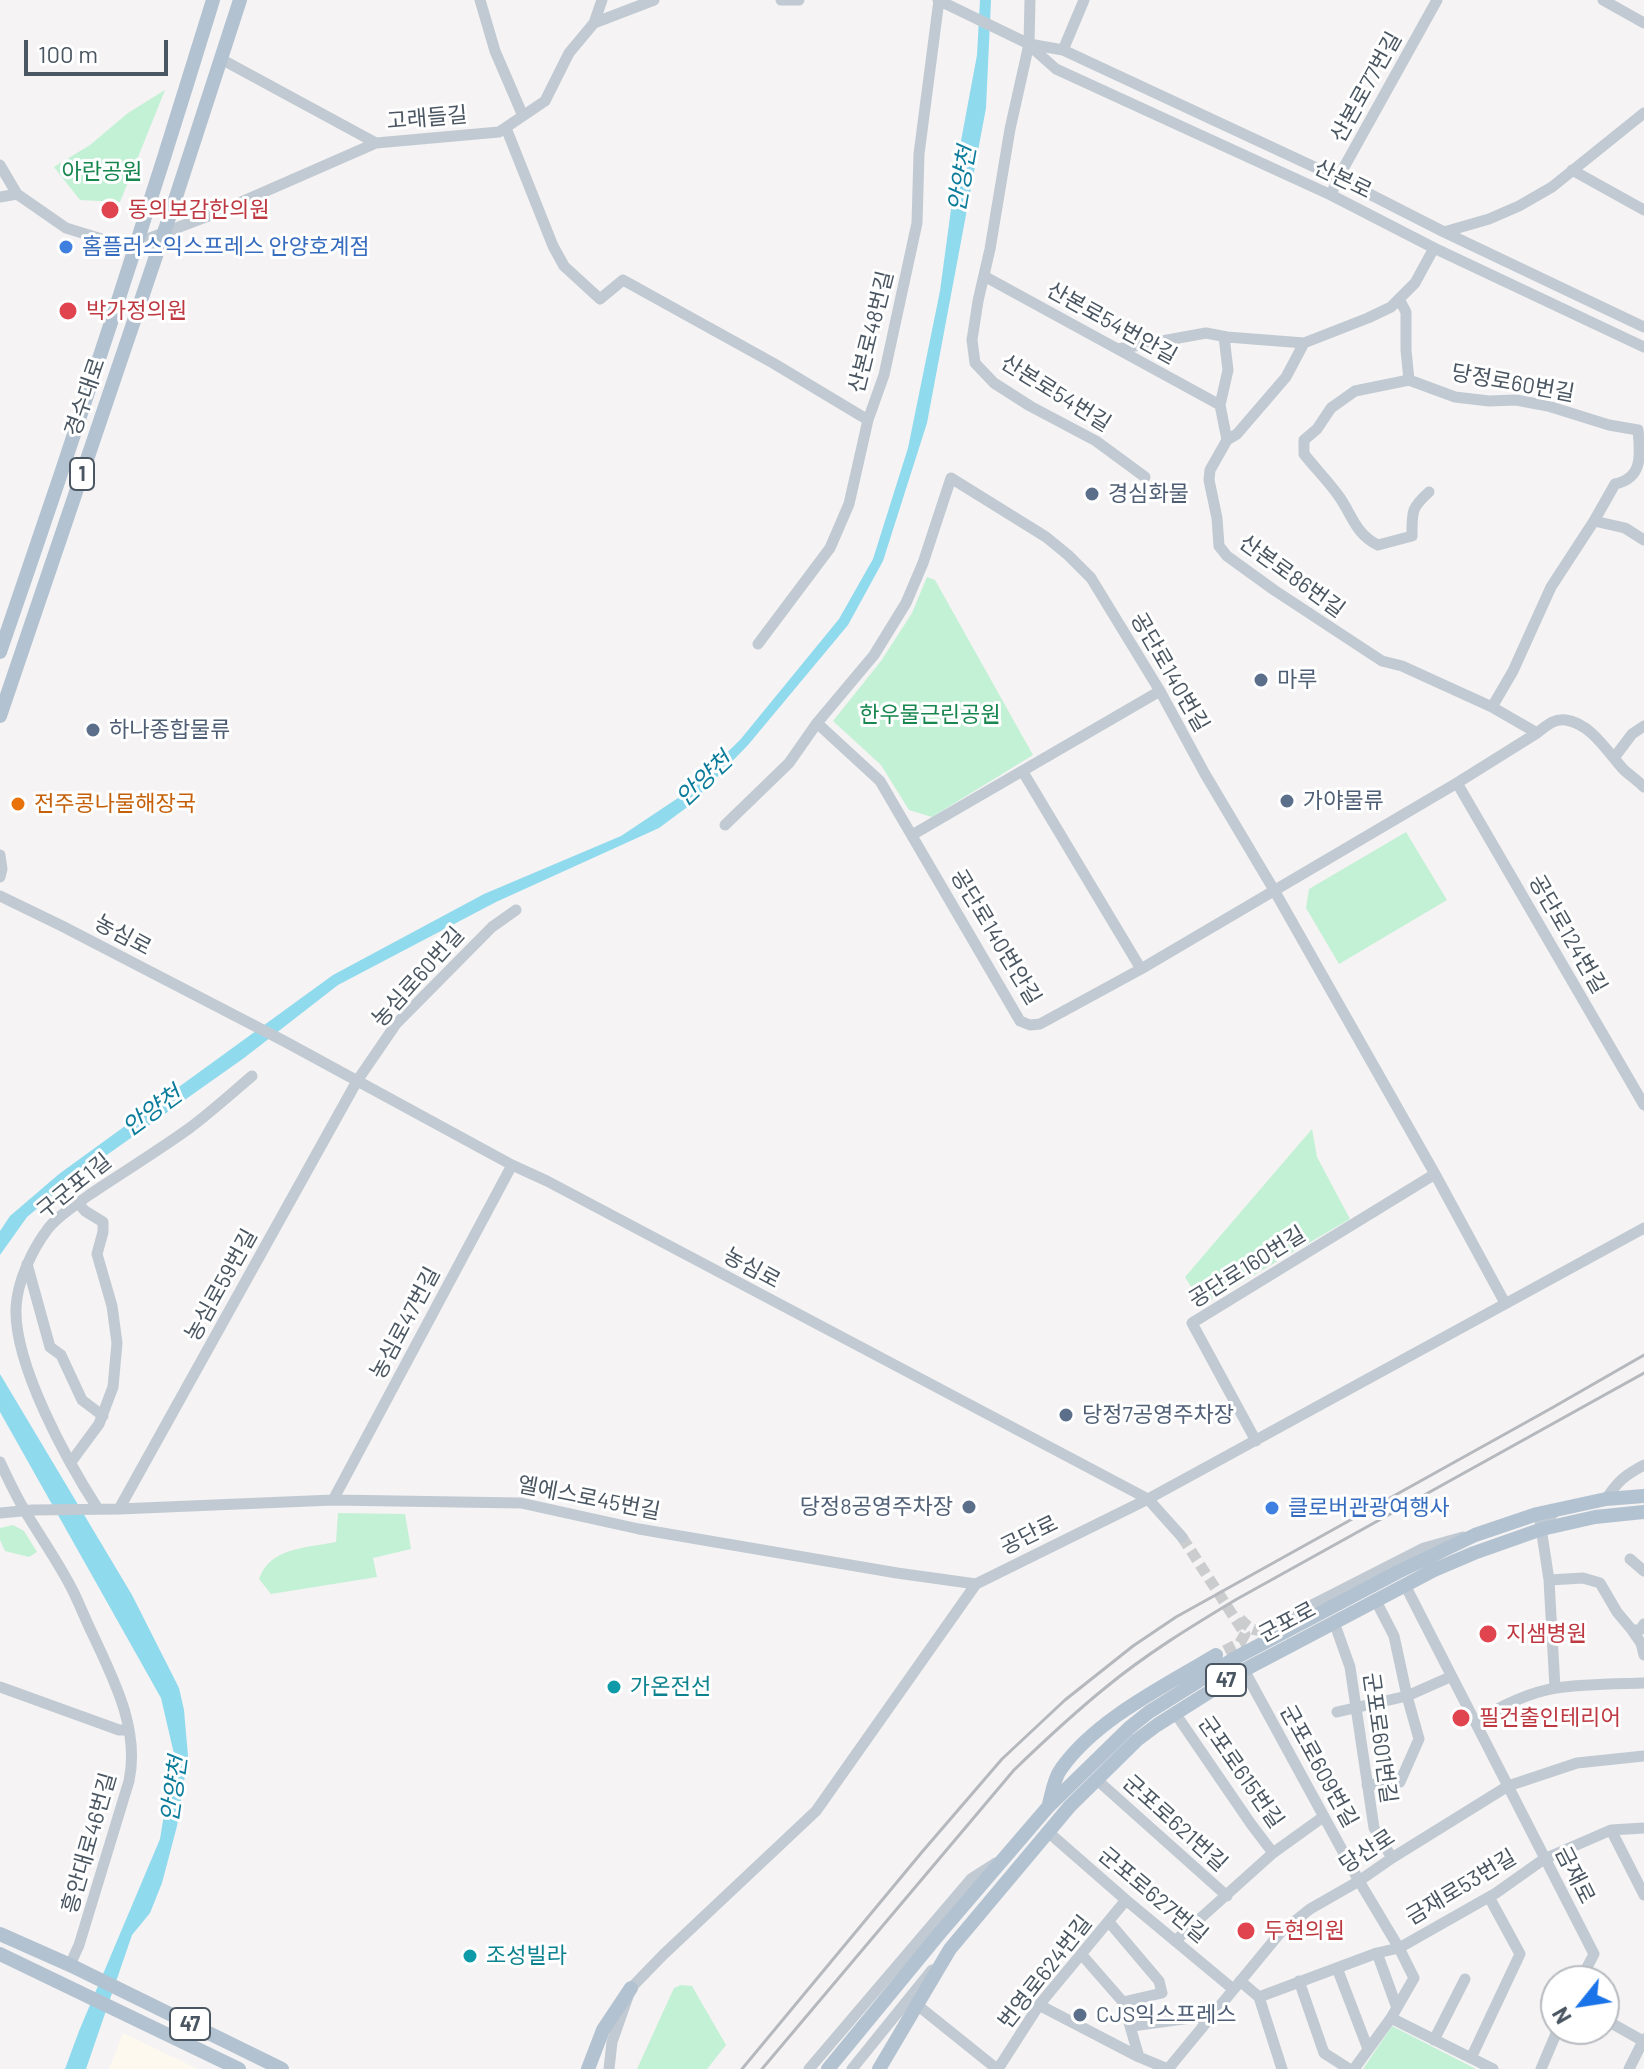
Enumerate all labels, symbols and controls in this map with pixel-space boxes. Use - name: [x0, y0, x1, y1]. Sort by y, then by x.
- scale bar: [28, 24, 172, 74]
- street label: 산본로77번길: [1325, 27, 1407, 147]
- text: 100 m: [38, 39, 98, 68]
- street label: 고래들길: [386, 101, 468, 135]
- water label: 안양천: [942, 144, 982, 214]
- street label: 산본로: [1310, 154, 1376, 204]
- park label: 아란공원: [62, 159, 142, 185]
- place label: 동의보감한의원: [128, 197, 270, 223]
- marker: 동의보감한의원: [99, 199, 121, 221]
- place label: 홈플러스익스프레스 안양호계점: [82, 234, 370, 260]
- marker: 홈플러스익스프레스 안양호계점: [57, 238, 75, 256]
- street label: 산본로48번길: [843, 268, 899, 396]
- street label: 산본로54번안길: [1042, 276, 1182, 370]
- place label: 박가정의원: [86, 298, 187, 324]
- marker: 박가정의원: [57, 300, 79, 322]
- street label: 산본로54번길: [996, 349, 1116, 437]
- street label: 경수대로: [59, 354, 111, 440]
- street label: 당정로60번길: [1449, 359, 1577, 407]
- road number: 1: [70, 458, 94, 490]
- place label: 경심화물: [1108, 481, 1189, 507]
- marker: 경심화물: [1083, 485, 1101, 503]
- street label: 산본로86번길: [1234, 529, 1350, 623]
- street label: 공단로140번길: [1125, 608, 1215, 736]
- place label: 마루: [1277, 667, 1317, 693]
- marker: 마루: [1252, 671, 1270, 689]
- park label: 한우물근린공원: [859, 702, 1001, 728]
- place label: 하나종합물류: [109, 717, 230, 743]
- marker: 하나종합물류: [84, 721, 102, 739]
- water label: 안양천: [670, 746, 738, 812]
- place label: 가야물류: [1303, 788, 1384, 814]
- place label: 전주콩나물해장국: [34, 791, 196, 817]
- marker: 가야물류: [1278, 792, 1296, 810]
- marker: 전주콩나물해장국: [9, 795, 27, 813]
- street label: 공단로140번안길: [945, 864, 1047, 1010]
- street label: 공단로124번길: [1523, 870, 1613, 998]
- street label: 농심로: [90, 909, 156, 961]
- street label: 농심로60번길: [366, 922, 470, 1032]
- water label: 안양천: [117, 1080, 187, 1142]
- street label: 구군포1길: [31, 1148, 117, 1224]
- street label: 공단로160번길: [1184, 1221, 1310, 1313]
- street label: 농심로59번길: [179, 1224, 263, 1346]
- street label: 농심로: [719, 1242, 785, 1294]
- street label: 농심로47번길: [364, 1262, 446, 1384]
- place label: 당정7공영주차장: [1082, 1402, 1234, 1428]
- marker: 당정7공영주차장: [1057, 1406, 1075, 1424]
- street label: 엘에스로45번길: [515, 1471, 663, 1525]
- place label: 당정8공영주차장: [800, 1494, 953, 1520]
- place label: 클로버관광여행사: [1288, 1495, 1450, 1521]
- marker: 당정8공영주차장: [960, 1498, 978, 1516]
- marker: 클로버관광여행사: [1263, 1499, 1281, 1517]
- street label: 공단로: [996, 1510, 1062, 1560]
- street label: 군포로: [1254, 1596, 1320, 1648]
- place label: 지샘병원: [1506, 1621, 1587, 1647]
- marker: 지샘병원: [1477, 1623, 1499, 1645]
- road number: 47: [1206, 1664, 1246, 1696]
- street label: 군포로601번길: [1358, 1671, 1402, 1805]
- place label: 가온전선: [630, 1674, 711, 1700]
- marker: 가온전선: [605, 1678, 623, 1696]
- street label: 군포로609번길: [1274, 1700, 1364, 1832]
- place label: 필건출인테리어: [1479, 1705, 1621, 1731]
- marker: 필건출인테리어: [1450, 1707, 1472, 1729]
- street label: 군포로615번길: [1193, 1711, 1289, 1833]
- water label: 안양천: [155, 1754, 193, 1824]
- street label: 군포로621번길: [1117, 1769, 1233, 1877]
- street label: 흥안대로46번길: [56, 1770, 122, 1916]
- street label: 당산로: [1334, 1823, 1400, 1879]
- street label: 군포로627번길: [1093, 1842, 1213, 1948]
- street label: 금재로: [1549, 1842, 1601, 1908]
- street label: 금재로53번길: [1401, 1844, 1521, 1930]
- street label: 번영로624번길: [993, 1910, 1097, 2034]
- place label: 두현의원: [1264, 1918, 1345, 1944]
- marker: 두현의원: [1235, 1920, 1257, 1942]
- place label: 조성빌라: [486, 1943, 567, 1969]
- marker: 조성빌라: [461, 1947, 479, 1965]
- north arrow: [1540, 1965, 1620, 2045]
- place label: CJS익스프레스: [1096, 2002, 1237, 2028]
- text: N: [1546, 2003, 1576, 2029]
- marker: CJS익스프레스: [1071, 2006, 1089, 2024]
- road number: 47: [170, 2008, 210, 2040]

